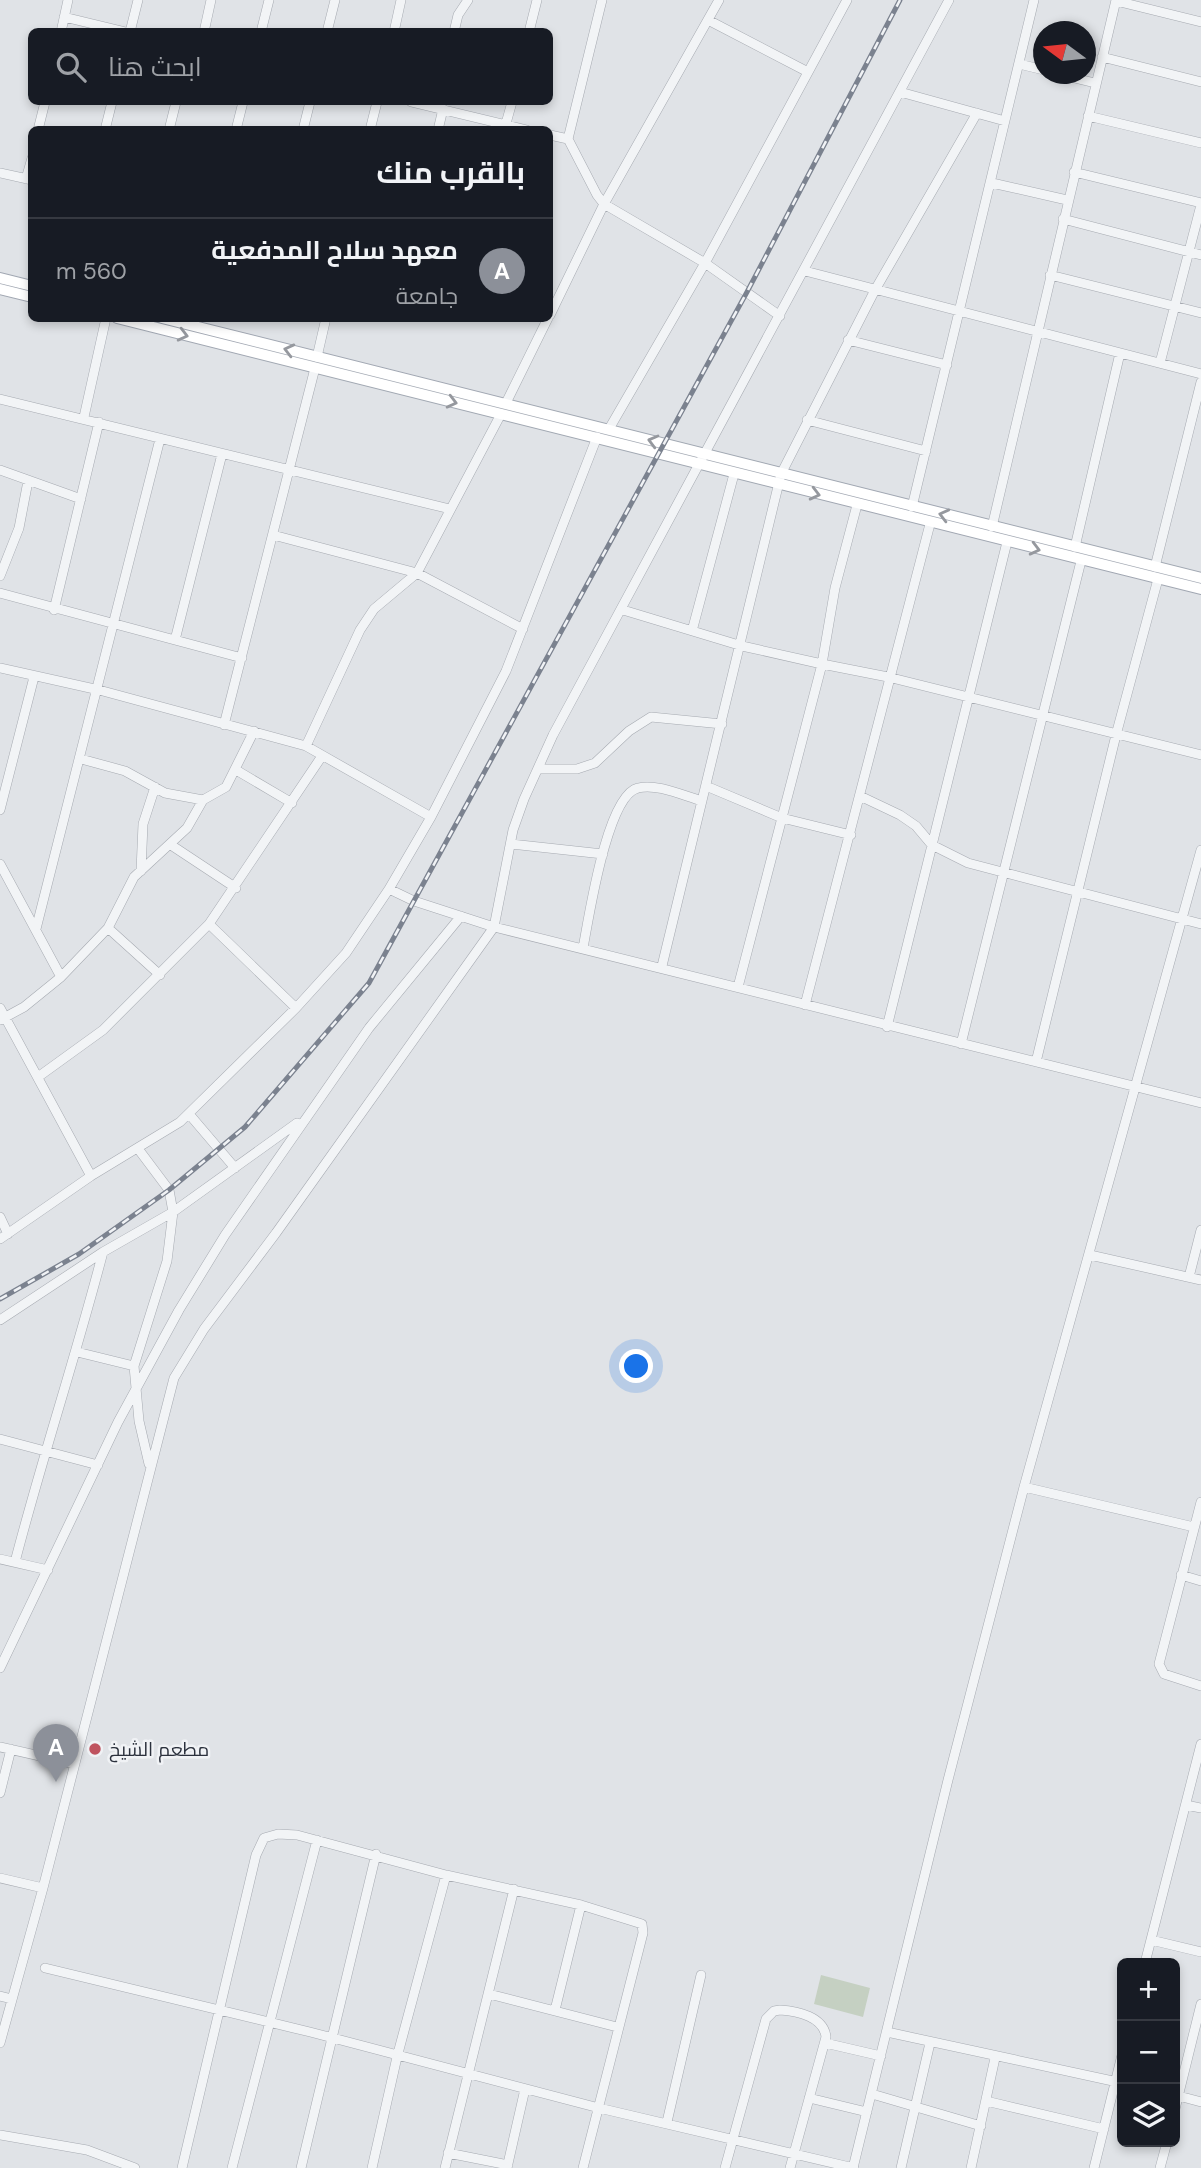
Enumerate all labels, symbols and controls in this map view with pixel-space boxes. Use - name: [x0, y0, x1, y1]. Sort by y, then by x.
- north arrow: [1033, 21, 1096, 84]
- search box: [28, 28, 553, 105]
- icon: search: [52, 48, 90, 86]
- text: ابحث هنا: [108, 50, 202, 84]
- text: بالقرب منك: [376, 153, 525, 192]
- text: معهد سلاح المدفعية: [211, 233, 458, 267]
- text: 560 m: [56, 256, 127, 286]
- text: A: [494, 256, 510, 286]
- text: جامعة: [396, 281, 458, 311]
- one-way arrow: [177, 327, 189, 341]
- one-way arrow: [283, 344, 295, 359]
- one-way arrow: [446, 393, 458, 408]
- one-way arrow: [647, 434, 659, 449]
- one-way arrow: [808, 486, 820, 500]
- one-way arrow: [939, 509, 951, 523]
- one-way arrow: [1029, 541, 1041, 555]
- your location: [619, 1349, 653, 1383]
- pin: A: [33, 1724, 79, 1782]
- place label: مطعم الشيخ: [109, 1737, 209, 1763]
- marker: مطعم الشيخ: [87, 1741, 103, 1757]
- map controls: [1117, 1958, 1180, 2147]
- button: +: [1117, 1958, 1180, 2021]
- button: −: [1117, 2021, 1180, 2084]
- button: layers: [1117, 2084, 1180, 2147]

